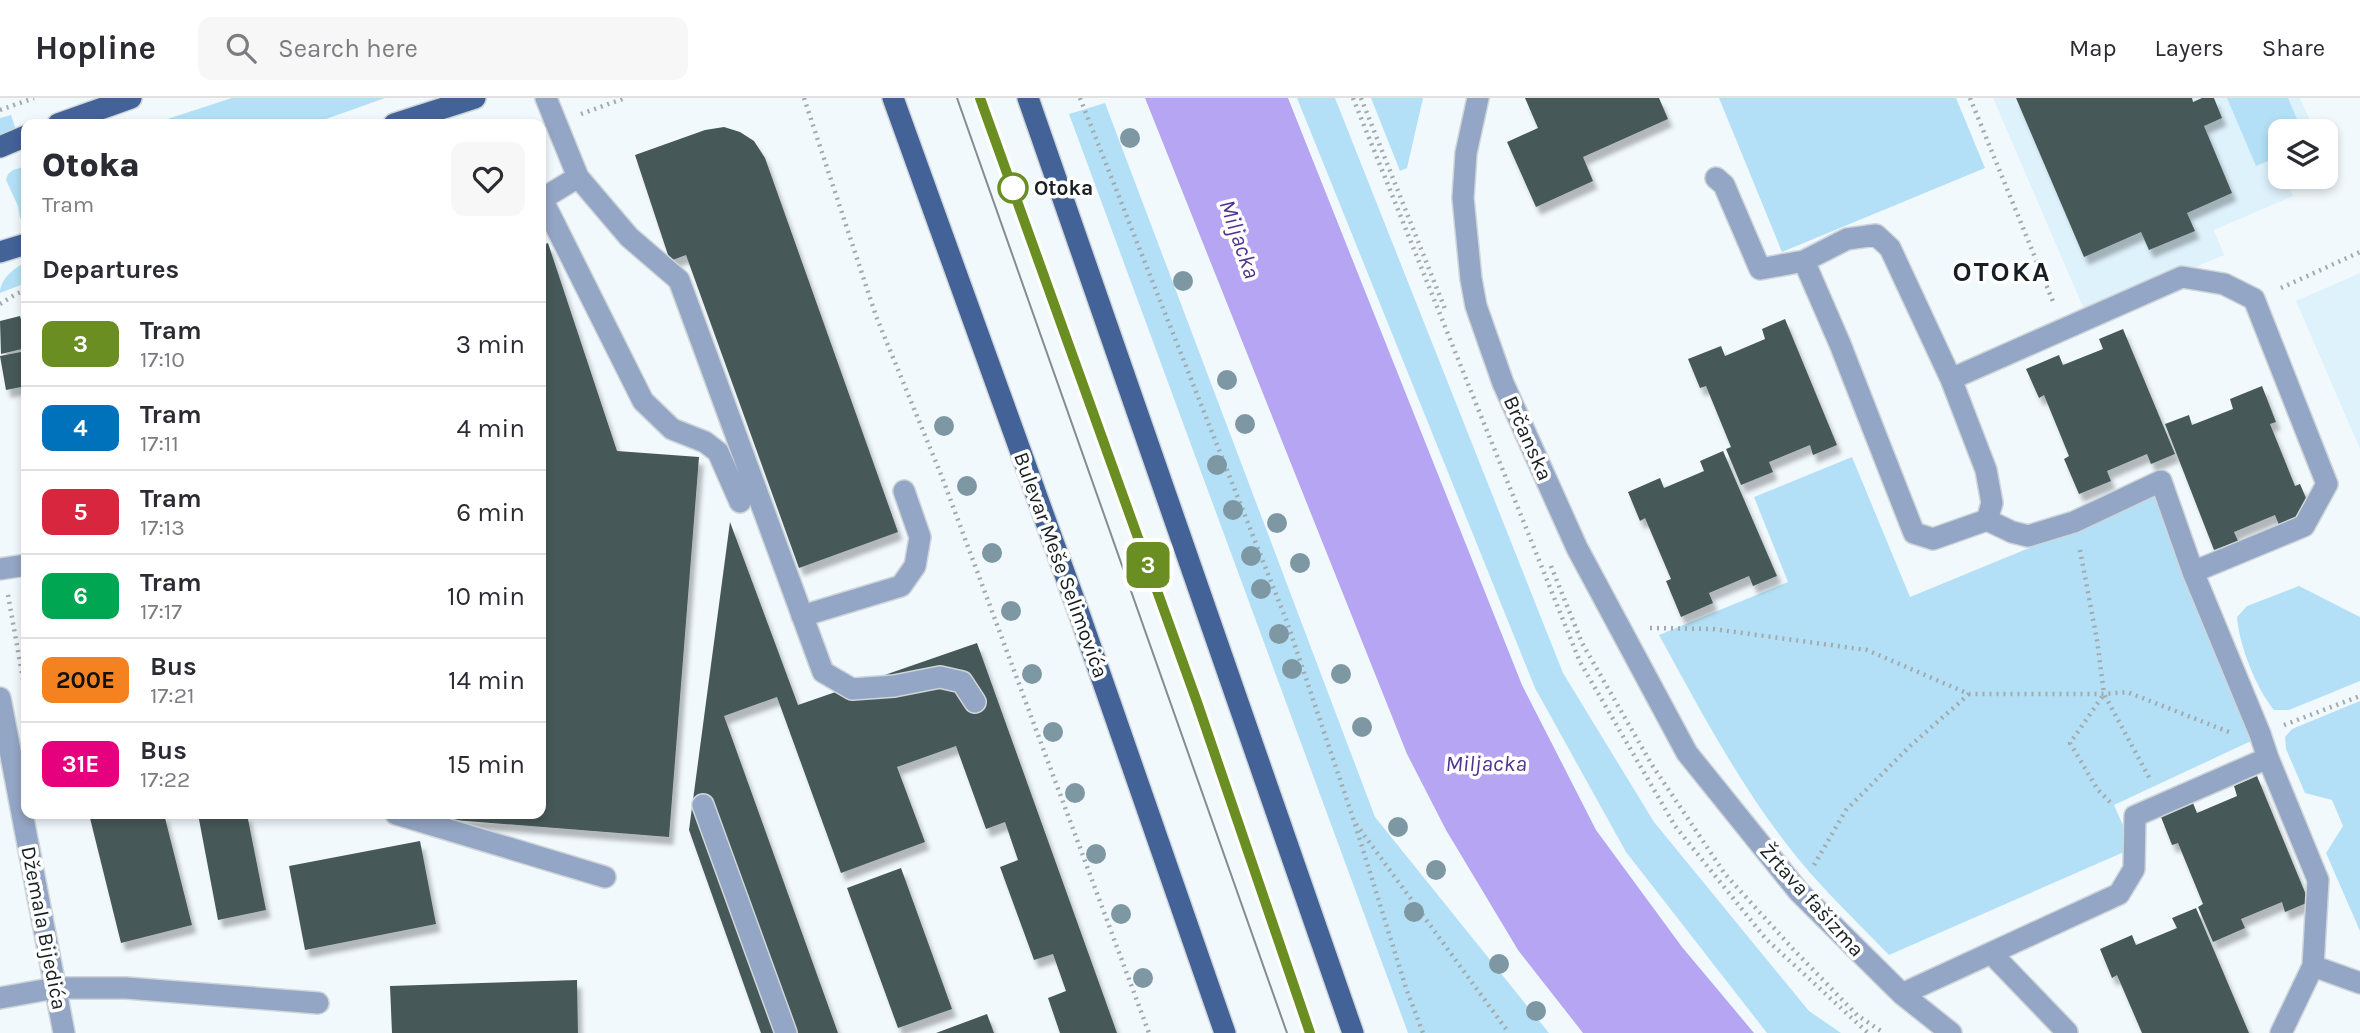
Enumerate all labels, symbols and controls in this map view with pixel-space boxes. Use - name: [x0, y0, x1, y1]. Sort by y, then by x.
- search box: [198, 17, 688, 80]
- text: Hopline: [35, 29, 156, 67]
- icon: search: [222, 29, 260, 67]
- text: Search here: [278, 33, 418, 64]
- text: Map: [2069, 34, 2117, 62]
- text: Layers: [2155, 34, 2224, 62]
- text: Share: [2262, 34, 2325, 62]
- map controls: [2268, 119, 2338, 189]
- button: layers: [2268, 119, 2338, 189]
- button: heart: [451, 142, 525, 216]
- text: Otoka: [42, 146, 140, 184]
- marker: Otoka: [998, 173, 1028, 203]
- place label: Otoka: [1034, 176, 1093, 200]
- text: Tram: [42, 191, 94, 218]
- water label: Miljacka: [1213, 196, 1266, 282]
- text: Departures: [42, 254, 179, 285]
- district label: OTOKA: [1953, 255, 2051, 288]
- text: Tram: [140, 315, 202, 346]
- text: 3 min: [456, 329, 525, 360]
- text: 3: [73, 330, 88, 358]
- text: 17:10: [140, 346, 185, 373]
- street label: Brčanska: [1499, 392, 1557, 484]
- text: Tram: [140, 399, 202, 430]
- text: 4 min: [457, 413, 525, 444]
- text: 4: [73, 414, 88, 442]
- text: 17:11: [140, 430, 179, 457]
- street label: Bulevar Meše Selimovića: [1009, 449, 1113, 681]
- text: Tram: [140, 483, 202, 514]
- text: 6 min: [456, 497, 525, 528]
- text: 5: [74, 498, 87, 526]
- text: 17:13: [140, 514, 185, 541]
- line badge: 3: [1125, 542, 1171, 588]
- text: 3: [1141, 551, 1155, 579]
- text: Tram: [140, 567, 202, 598]
- text: 10 min: [447, 581, 525, 612]
- text: 6: [73, 582, 88, 610]
- text: 17:17: [140, 598, 182, 625]
- text: Bus: [150, 651, 197, 682]
- text: 14 min: [448, 665, 525, 696]
- text: 200E: [56, 666, 115, 694]
- text: 17:21: [150, 682, 195, 709]
- text: Bus: [140, 735, 187, 766]
- text: 15 min: [448, 749, 525, 780]
- text: 31E: [62, 750, 99, 778]
- water label: Miljacka: [1445, 750, 1527, 777]
- text: 17:22: [140, 766, 190, 793]
- street label: Žrtava fašizma: [1755, 839, 1869, 961]
- street label: Džemala Bijedića: [16, 844, 72, 1012]

